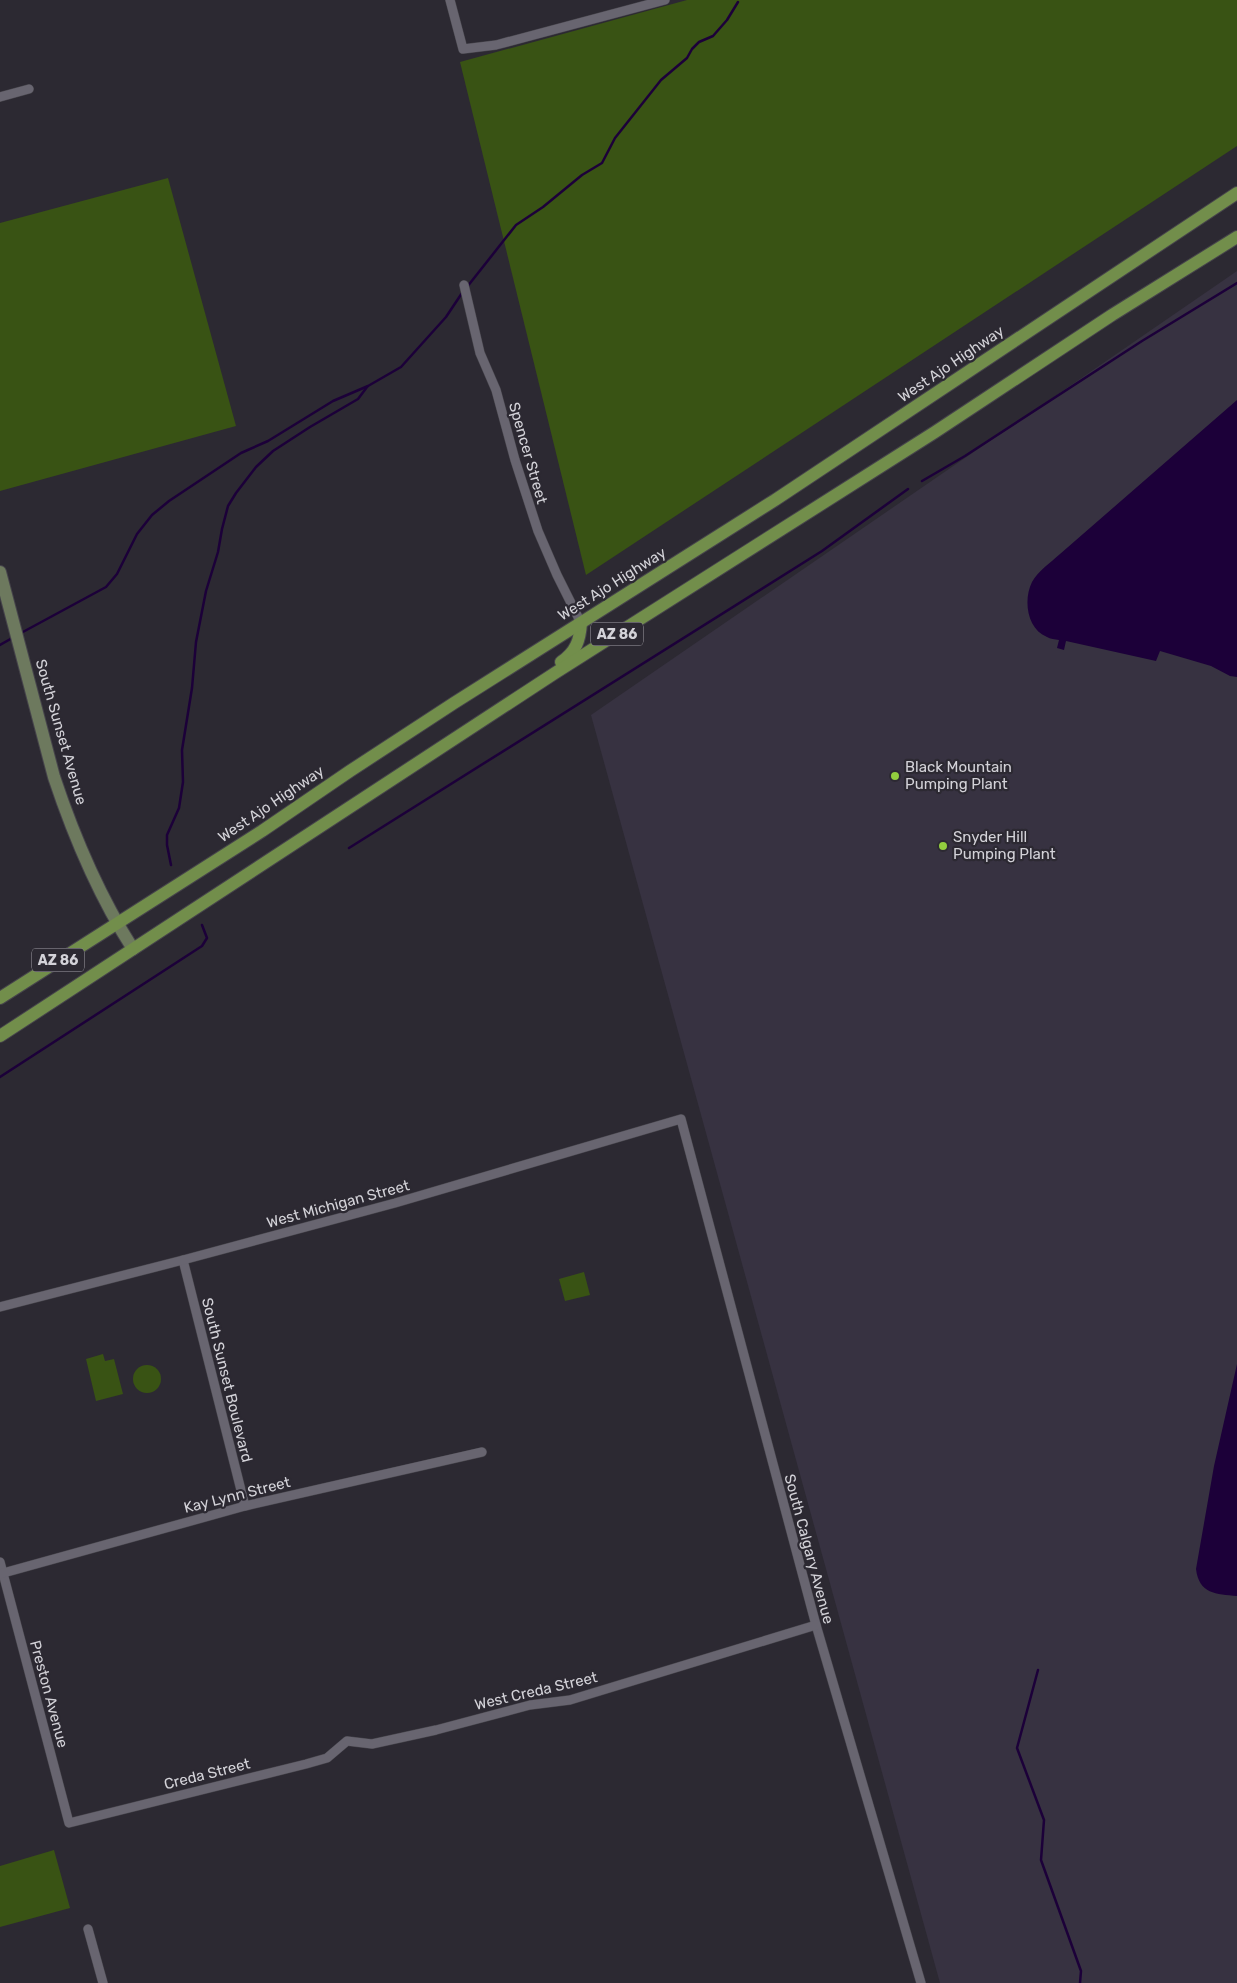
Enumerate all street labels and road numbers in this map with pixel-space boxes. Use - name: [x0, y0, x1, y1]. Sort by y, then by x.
- street label: West Ajo Highway: [895, 322, 1007, 406]
- street label: Spencer Street: [505, 400, 551, 506]
- street label: West Ajo Highway: [555, 544, 669, 624]
- road number: AZ 86: [591, 622, 643, 646]
- street label: South Sunset Avenue: [32, 657, 90, 807]
- street label: West Ajo Highway: [215, 762, 327, 846]
- road number: AZ 86: [32, 948, 84, 972]
- street label: West Michigan Street: [265, 1176, 412, 1232]
- street label: South Sunset Boulevard: [198, 1296, 256, 1464]
- street label: South Calgary Avenue: [780, 1472, 838, 1626]
- street label: Kay Lynn Street: [182, 1473, 292, 1517]
- street label: Preston Avenue: [26, 1638, 72, 1750]
- street label: West Creda Street: [473, 1668, 599, 1714]
- street label: Creda Street: [162, 1755, 252, 1793]

